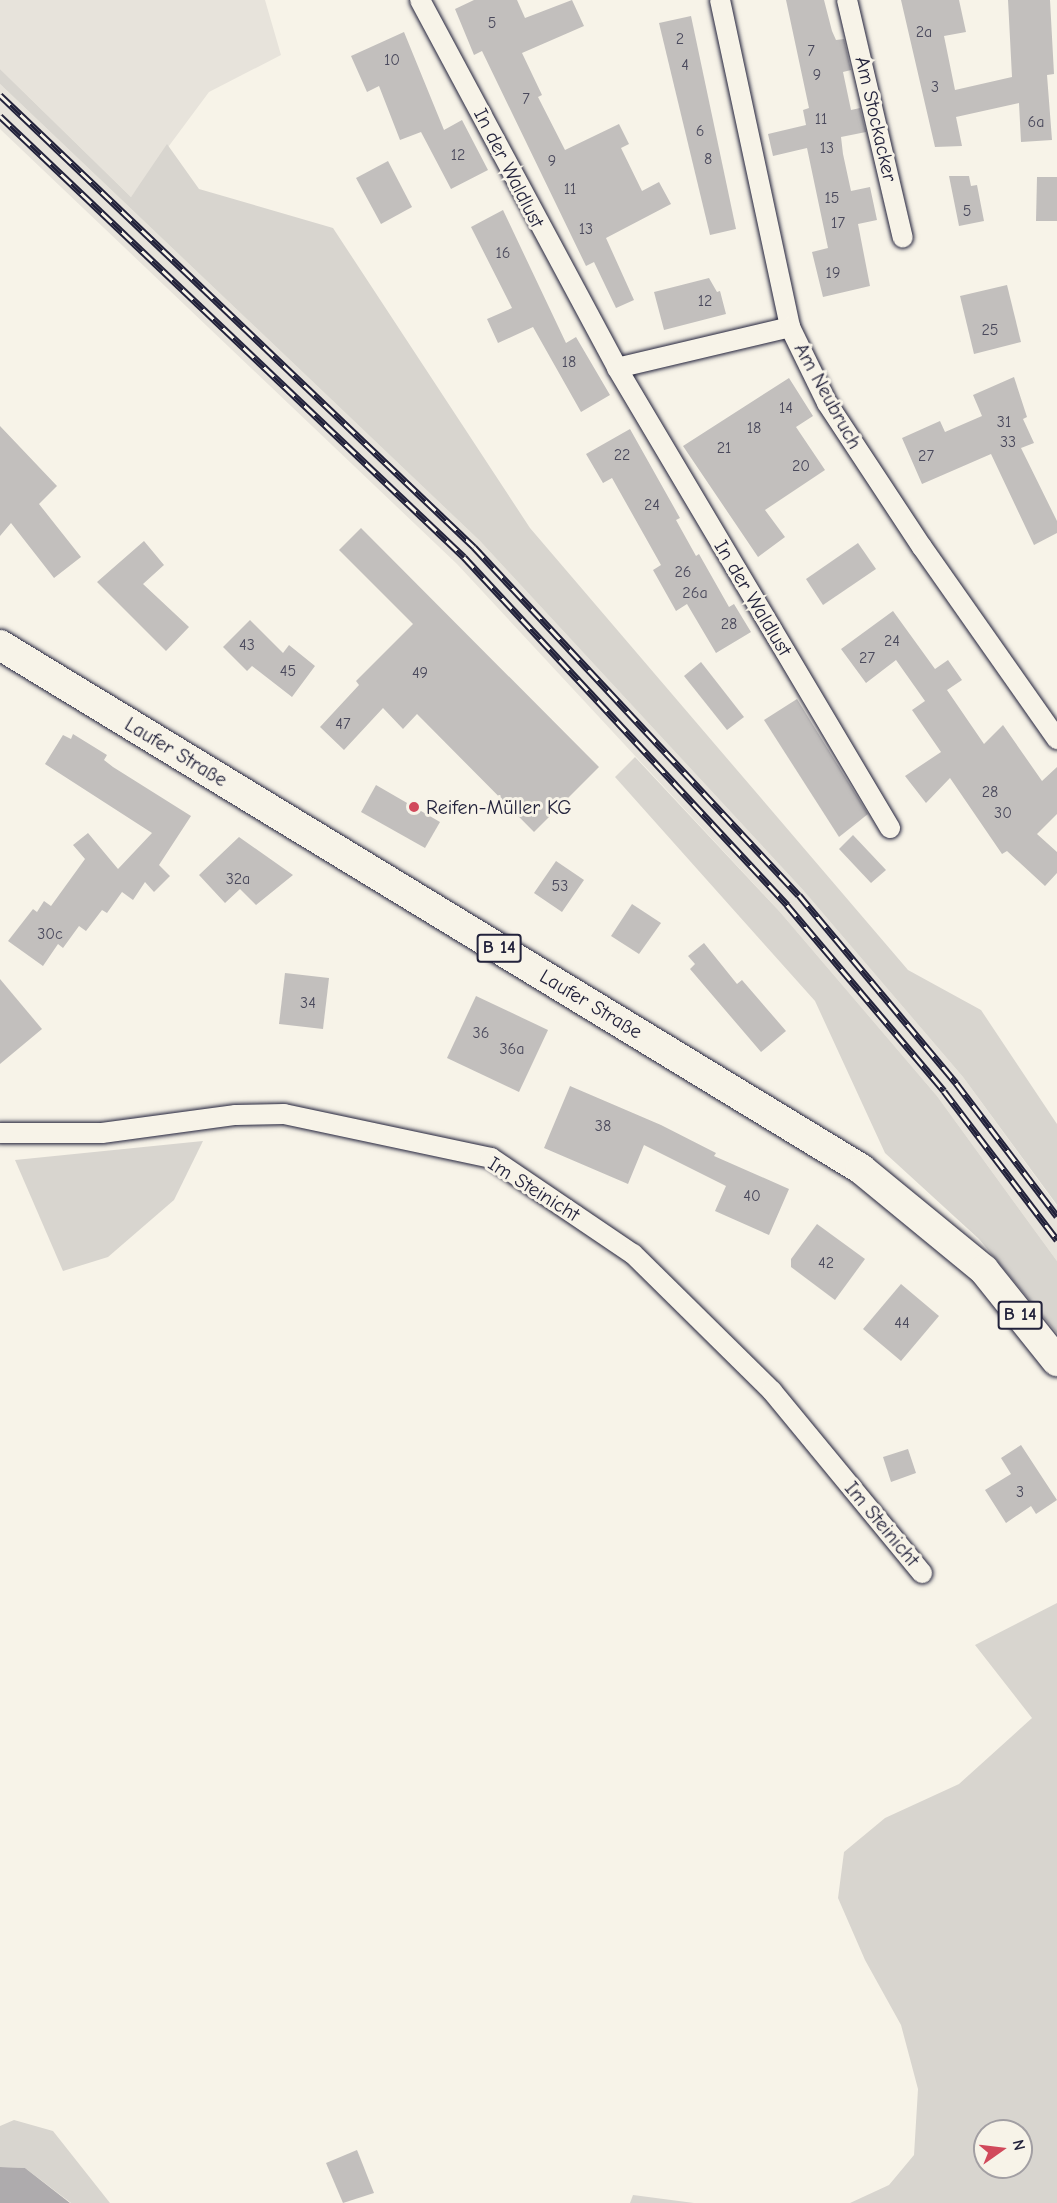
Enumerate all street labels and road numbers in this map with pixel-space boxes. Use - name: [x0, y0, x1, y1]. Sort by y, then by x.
- street label: Am Stockacker: [850, 54, 902, 184]
- street label: In der Waldlust: [469, 104, 549, 232]
- street label: Am Neubruch: [789, 339, 867, 453]
- street label: In der Waldlust: [709, 536, 797, 660]
- street label: Laufer Straße: [120, 712, 232, 792]
- road number: B 14: [476, 933, 522, 963]
- street label: Laufer Straße: [535, 964, 647, 1044]
- street label: Im Steinicht: [484, 1151, 584, 1227]
- road number: B 14: [998, 1300, 1042, 1330]
- street label: Im Steinicht: [840, 1477, 924, 1571]

